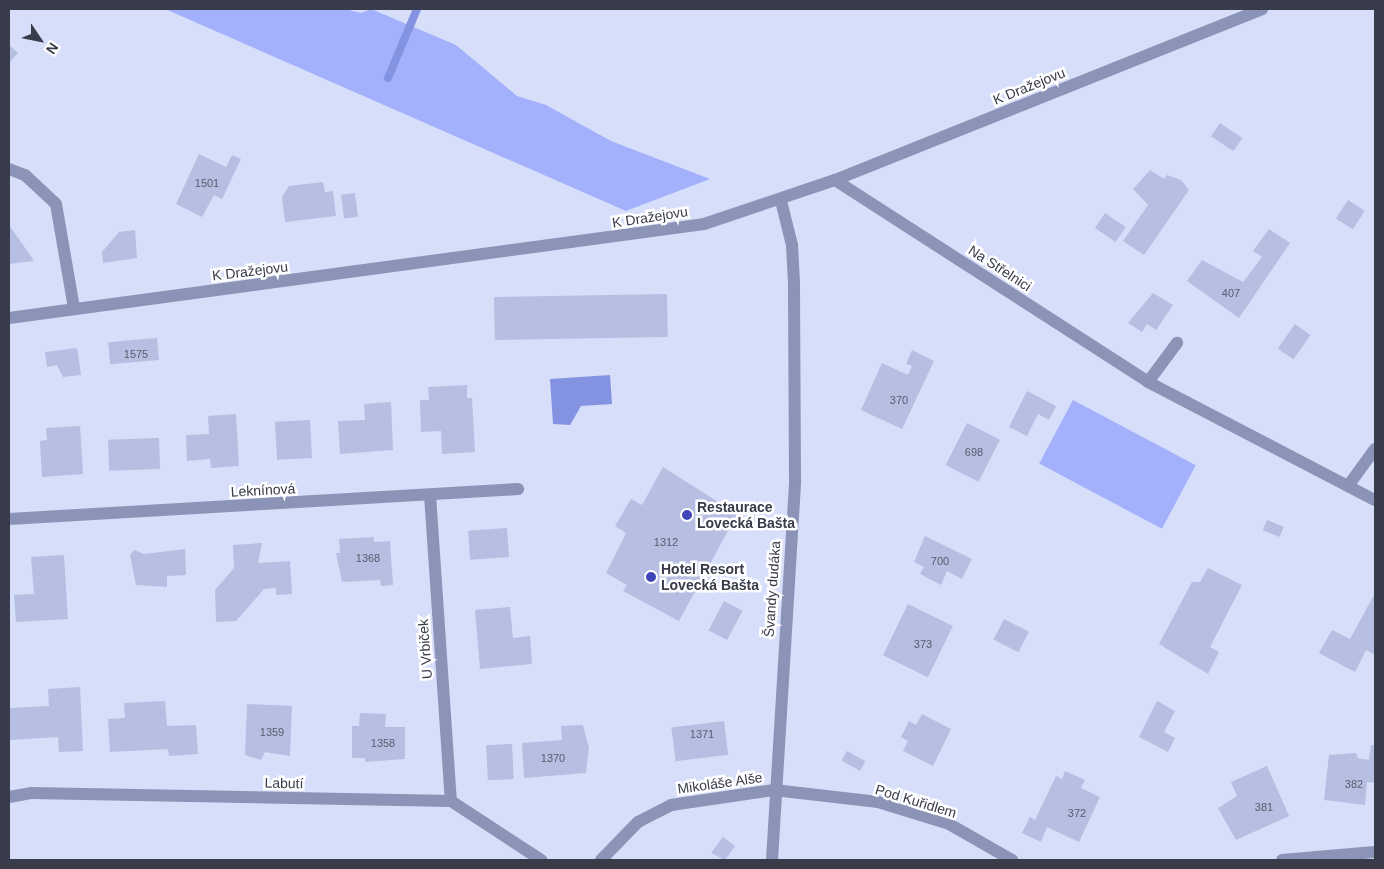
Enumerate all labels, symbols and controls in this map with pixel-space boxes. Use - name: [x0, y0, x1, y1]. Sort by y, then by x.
- north arrow: [15, 15, 65, 65]
- text: N: [43, 40, 62, 57]
- street label: K Dražejovu: [991, 64, 1067, 108]
- house number: 1501: [195, 176, 219, 190]
- street label: K Dražejovu: [611, 203, 689, 231]
- street label: Na Střelnici: [965, 241, 1035, 295]
- street label: K Dražejovu: [211, 258, 289, 284]
- house number: 407: [1222, 286, 1240, 300]
- house number: 1575: [124, 347, 148, 361]
- house number: 370: [890, 393, 908, 407]
- house number: 698: [965, 445, 983, 459]
- street label: Leknínová: [230, 480, 296, 500]
- place label: Restaurace Lovecká Bašta: [697, 499, 795, 532]
- marker: Restaurace Lovecká Bašta: [681, 509, 693, 521]
- house number: 1312: [654, 535, 678, 549]
- street label: Švandy dudáka: [760, 540, 784, 638]
- house number: 1368: [356, 551, 380, 565]
- house number: 700: [931, 554, 949, 568]
- place label: Hotel Resort Lovecká Bašta: [661, 561, 759, 594]
- marker: Hotel Resort Lovecká Bašta: [645, 571, 657, 583]
- street label: U Vrbiček: [415, 618, 435, 680]
- house number: 373: [914, 637, 932, 651]
- house number: 1359: [260, 725, 284, 739]
- house number: 1371: [690, 727, 714, 741]
- house number: 1358: [371, 736, 395, 750]
- house number: 1370: [541, 751, 565, 765]
- street label: Mikoláše Alše: [676, 769, 764, 797]
- street label: Labutí: [264, 774, 304, 792]
- house number: 382: [1345, 777, 1363, 791]
- street label: Pod Kuřidlem: [873, 781, 959, 821]
- house number: 381: [1255, 800, 1273, 814]
- house number: 372: [1068, 806, 1086, 820]

